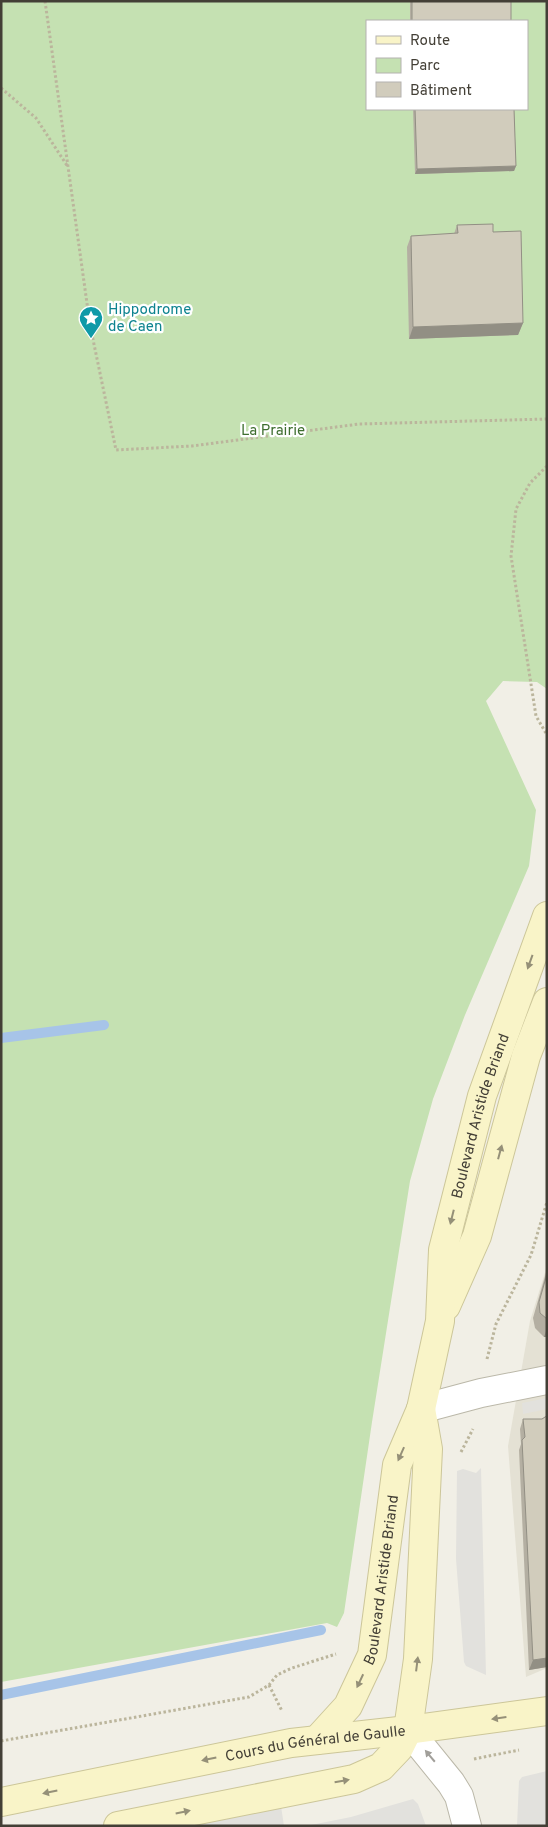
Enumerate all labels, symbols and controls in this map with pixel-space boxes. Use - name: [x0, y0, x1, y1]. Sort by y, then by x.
- legend: [366, 20, 528, 110]
- text: Route: [410, 32, 450, 51]
- text: Parc: [410, 57, 440, 76]
- text: Bâtiment: [410, 82, 472, 101]
- place label: Hippodrome de Caen: [108, 301, 191, 337]
- place icon: Hippodrome de Caen: [78, 305, 104, 339]
- park label: La Prairie: [241, 422, 305, 441]
- one-way arrow: [526, 954, 533, 969]
- street label: Boulevard Aristide Briand: [448, 1031, 515, 1201]
- one-way arrow: [496, 1145, 504, 1160]
- one-way arrow: [448, 1209, 456, 1224]
- one-way arrow: [397, 1447, 405, 1461]
- street label: Boulevard Aristide Briand: [360, 1494, 404, 1669]
- one-way arrow: [413, 1656, 421, 1672]
- one-way arrow: [355, 1674, 363, 1688]
- one-way arrow: [490, 1714, 506, 1722]
- street label: Cours du Général de Gaulle: [224, 1722, 407, 1767]
- one-way arrow: [424, 1750, 435, 1763]
- one-way arrow: [200, 1756, 216, 1764]
- one-way arrow: [335, 1776, 351, 1784]
- one-way arrow: [42, 1788, 57, 1796]
- one-way arrow: [176, 1808, 192, 1816]

